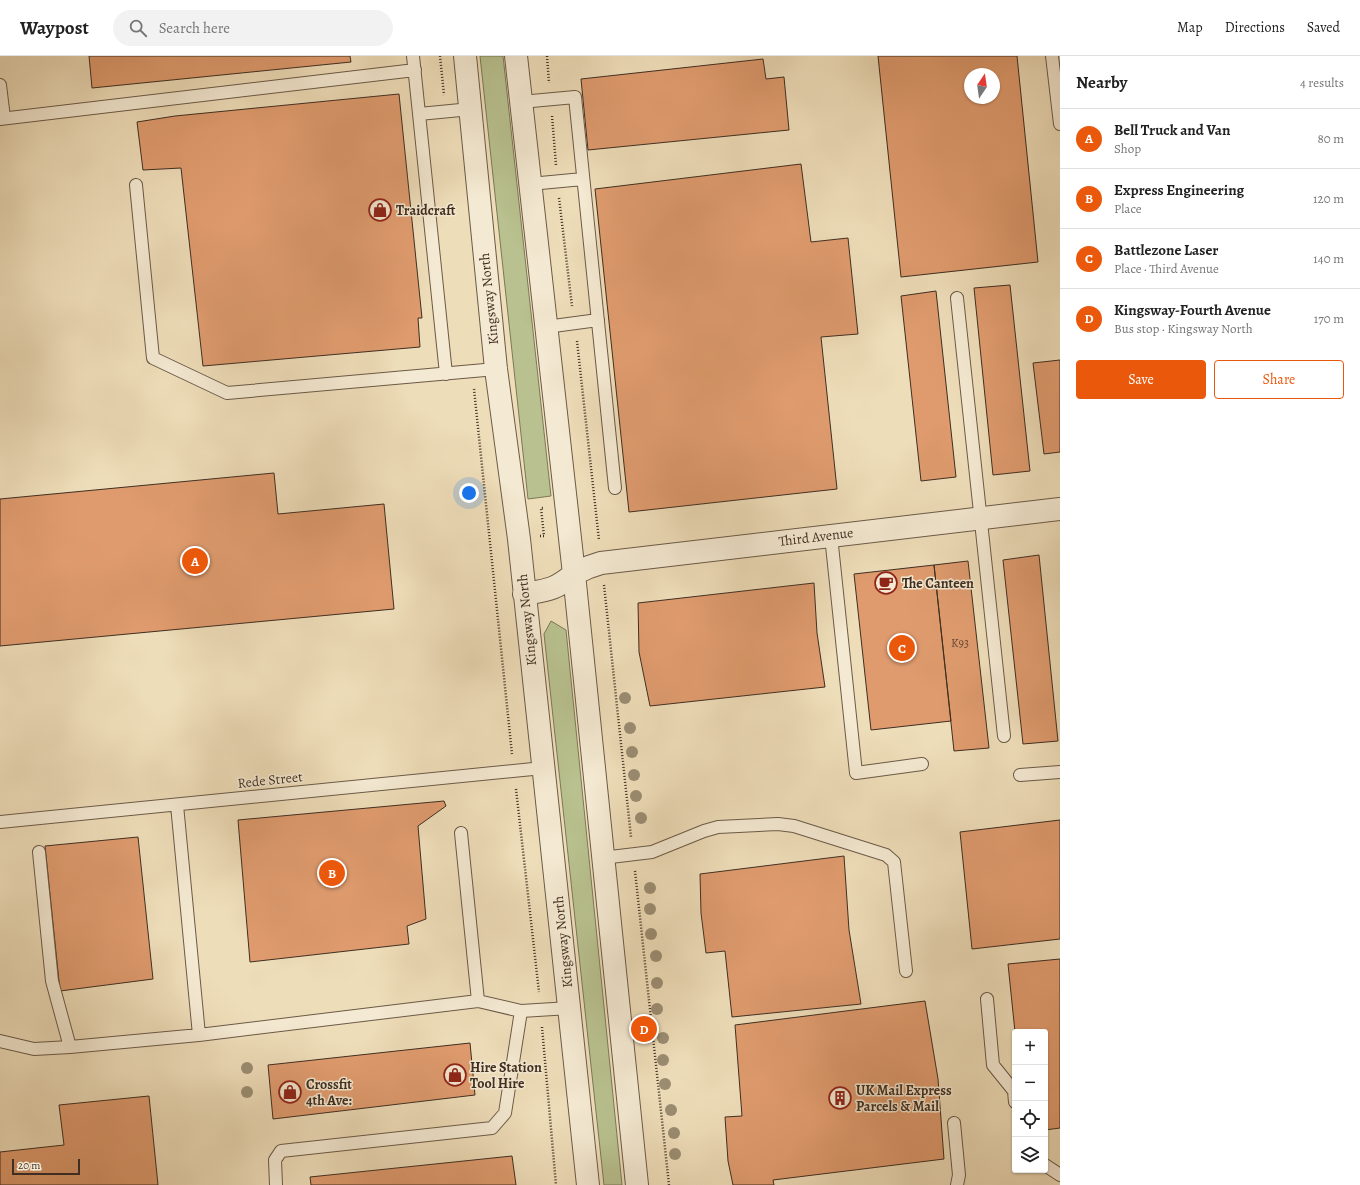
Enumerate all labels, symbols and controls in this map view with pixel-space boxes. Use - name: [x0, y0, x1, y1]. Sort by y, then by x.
- search box: [113, 10, 393, 46]
- text: Waypost: [20, 15, 89, 41]
- icon: search: [127, 17, 149, 39]
- text: Search here: [159, 18, 230, 38]
- text: Map: [1177, 18, 1203, 37]
- text: Directions: [1225, 18, 1285, 37]
- text: Saved: [1307, 18, 1340, 37]
- north arrow: [964, 68, 1000, 104]
- text: Nearby: [1076, 71, 1127, 94]
- text: 4 results: [1300, 74, 1344, 91]
- text: Bell Truck and Van: [1114, 120, 1230, 140]
- text: A: [1085, 130, 1093, 147]
- text: 80 m: [1317, 130, 1344, 147]
- text: Shop: [1114, 140, 1141, 157]
- text: Express Engineering: [1114, 180, 1244, 200]
- text: B: [1085, 190, 1093, 207]
- text: 120 m: [1313, 190, 1344, 207]
- shop icon: Traidcraft: [367, 197, 393, 223]
- text: Place: [1114, 200, 1142, 217]
- place label: Traidcraft: [396, 201, 456, 220]
- text: Battlezone Laser: [1114, 240, 1218, 260]
- text: C: [1085, 250, 1093, 267]
- text: 140 m: [1313, 250, 1344, 267]
- street label: Kingsway North: [475, 252, 503, 346]
- text: Place · Third Avenue: [1114, 260, 1219, 277]
- text: Kingsway-Fourth Avenue: [1114, 300, 1271, 320]
- text: D: [1084, 310, 1094, 327]
- text: 170 m: [1314, 310, 1344, 327]
- text: Bus stop · Kingsway North: [1114, 320, 1253, 337]
- button: Save: [1076, 360, 1206, 399]
- button: Share: [1214, 360, 1344, 399]
- your location: [459, 483, 479, 503]
- street label: Third Avenue: [778, 523, 854, 551]
- pin: A: [182, 546, 208, 576]
- cafe icon: The Canteen: [873, 570, 899, 596]
- street label: Kingsway North: [513, 573, 541, 667]
- place label: The Canteen: [902, 574, 974, 593]
- pin: C: [889, 633, 915, 663]
- house number: K93: [951, 635, 969, 651]
- street label: Rede Street: [236, 767, 304, 793]
- pin: B: [319, 858, 345, 888]
- street label: Kingsway North: [549, 895, 577, 989]
- pin: D: [631, 1014, 657, 1044]
- map controls: [1012, 1029, 1048, 1173]
- button: +: [1012, 1029, 1048, 1065]
- place label: Hire Station Tool Hire: [470, 1058, 542, 1093]
- shop icon: Hire Station Tool Hire: [442, 1062, 468, 1088]
- button: −: [1012, 1065, 1048, 1101]
- place label: Crossfit 4th Ave:: [306, 1075, 352, 1110]
- shop icon: Crossfit 4th Ave:: [277, 1079, 303, 1105]
- place label: UK Mail Express Parcels & Mail: [856, 1081, 952, 1116]
- building icon: UK Mail Express Parcels & Mail: [827, 1085, 853, 1111]
- button: locate: [1012, 1101, 1048, 1137]
- button: layers: [1012, 1137, 1048, 1173]
- scale bar: [12, 1157, 80, 1176]
- text: 20 m: [18, 1158, 40, 1173]

